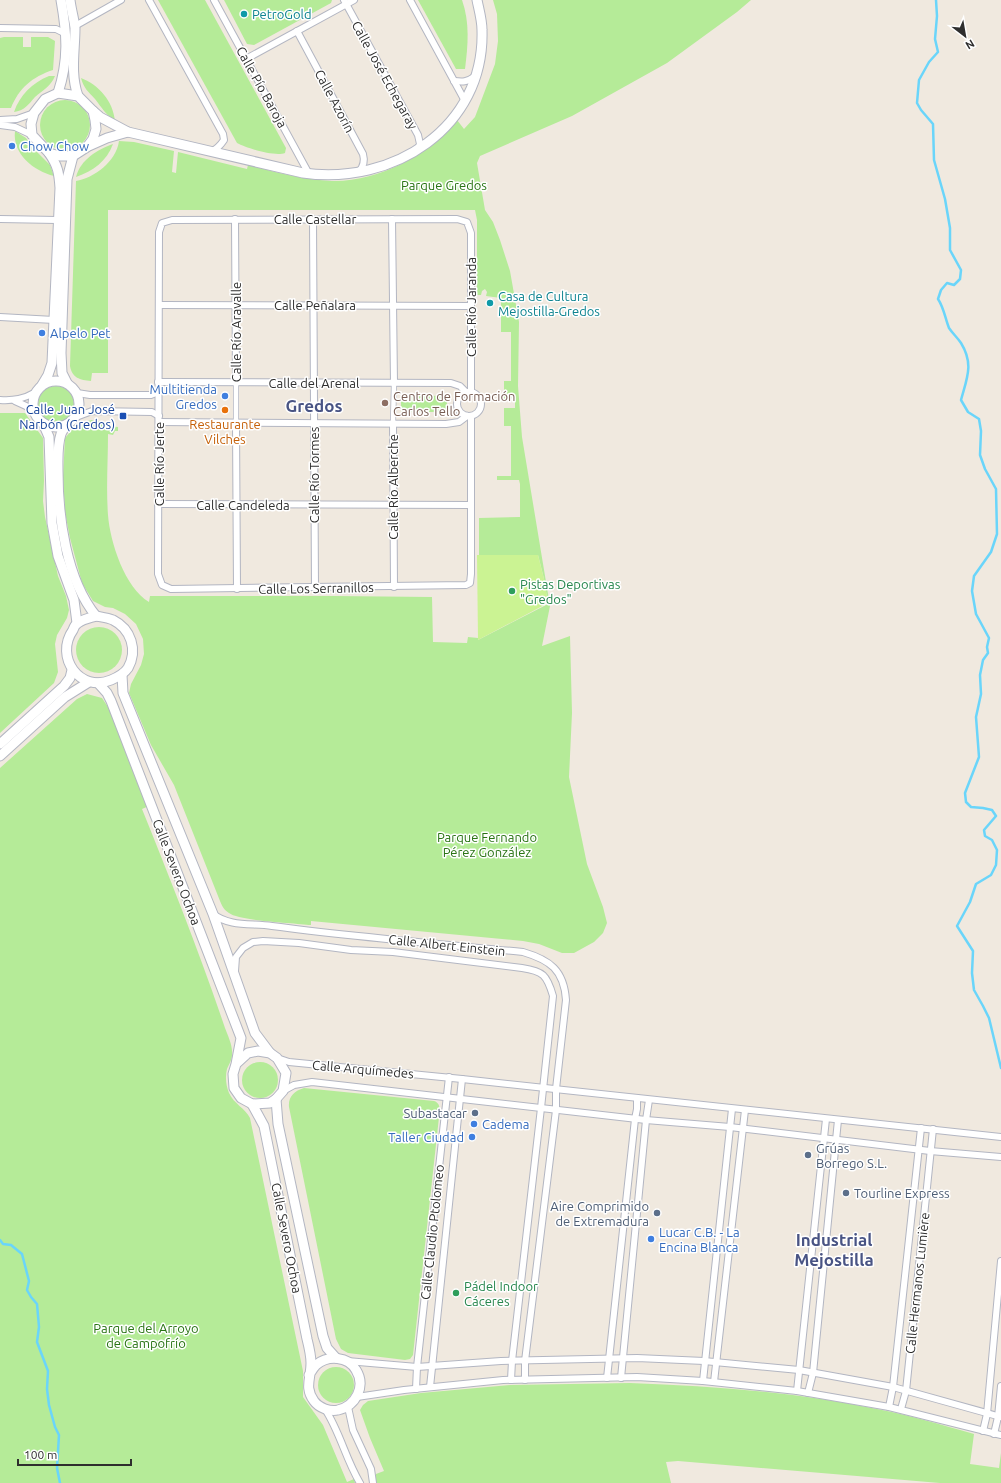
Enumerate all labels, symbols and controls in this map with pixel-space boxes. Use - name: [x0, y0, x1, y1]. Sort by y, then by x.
- place label: PetroGold: [252, 7, 312, 21]
- marker: PetroGold: [239, 9, 249, 19]
- north arrow: [945, 16, 985, 56]
- street label: Calle José Echegaray: [349, 19, 421, 131]
- text: N: [964, 37, 977, 52]
- street label: Calle Pío Baroja: [234, 44, 290, 130]
- street label: Calle Azorín: [313, 67, 357, 135]
- place label: Chow Chow: [20, 139, 89, 153]
- marker: Chow Chow: [7, 141, 17, 151]
- park label: Parque Gredos: [401, 178, 487, 192]
- street label: Calle Castellar: [274, 212, 356, 226]
- street label: Calle Río Jaranda: [464, 257, 478, 357]
- street label: Calle Río Aravalle: [229, 282, 243, 382]
- place label: Casa de Cultura Mejostilla-Gredos: [498, 289, 600, 318]
- street label: Calle Peñalara: [274, 298, 356, 312]
- marker: Casa de Cultura Mejostilla-Gredos: [485, 298, 495, 308]
- place label: Alpelo Pet: [50, 326, 110, 340]
- marker: Alpelo Pet: [37, 328, 47, 338]
- street label: Calle del Arenal: [269, 376, 360, 390]
- place label: Multitienda Gredos: [149, 382, 217, 411]
- place label: Centro de Formación Carlos Tello: [393, 389, 515, 418]
- marker: Multitienda Gredos: [220, 391, 230, 401]
- district label: Gredos: [286, 396, 342, 415]
- marker: Centro de Formación Carlos Tello: [380, 398, 390, 408]
- place label: Calle Juan José Narbón (Gredos): [19, 402, 115, 432]
- marker: Restaurante Vilches: [220, 405, 230, 415]
- marker: Calle Juan José Narbón (Gredos): [118, 411, 128, 421]
- place label: Restaurante Vilches: [189, 417, 261, 446]
- street label: Calle Río Jerte: [152, 422, 166, 506]
- street label: Calle Río Tormes: [307, 426, 321, 523]
- street label: Calle Río Alberche: [386, 434, 400, 540]
- street label: Calle Candeleda: [196, 498, 290, 512]
- place label: Pistas Deportivas "Gredos": [520, 577, 621, 606]
- street label: Calle Los Serranillos: [258, 580, 374, 596]
- marker: Pistas Deportivas "Gredos": [507, 586, 517, 596]
- street label: Calle Severo Ochoa: [150, 817, 204, 927]
- park label: Parque Fernando Pérez González: [437, 830, 537, 859]
- street label: Calle Albert Einstein: [388, 932, 506, 958]
- street label: Calle Arquímedes: [312, 1058, 415, 1080]
- place label: Subastacar: [403, 1106, 467, 1120]
- marker: Subastacar: [470, 1108, 480, 1118]
- place label: Cadema: [482, 1117, 529, 1131]
- marker: Cadema: [469, 1119, 479, 1129]
- place label: Taller Ciudad: [388, 1130, 464, 1144]
- marker: Taller Ciudad: [467, 1132, 477, 1142]
- place label: Grúas Borrego S.L.: [816, 1141, 887, 1170]
- marker: Grúas Borrego S.L.: [803, 1150, 813, 1160]
- street label: Calle Claudio Ptolomeo: [418, 1164, 446, 1300]
- street label: Calle Severo Ochoa: [269, 1181, 305, 1295]
- place label: Tourline Express: [854, 1186, 950, 1200]
- marker: Tourline Express: [841, 1188, 851, 1198]
- place label: Aire Comprimido de Extremadura: [550, 1199, 649, 1228]
- marker: Aire Comprimido de Extremadura: [652, 1208, 662, 1218]
- street label: Calle Hermanos Lumière: [903, 1212, 931, 1354]
- place label: Lucar C.B. - La Encina Blanca: [659, 1225, 740, 1254]
- district label: Industrial Mejostilla: [794, 1230, 874, 1269]
- marker: Lucar C.B. - La Encina Blanca: [646, 1234, 656, 1244]
- place label: Pádel Indoor Cáceres: [464, 1279, 538, 1308]
- marker: Pádel Indoor Cáceres: [451, 1288, 461, 1298]
- park label: Parque del Arroyo de Campofrío: [93, 1321, 199, 1350]
- scale bar: [18, 1441, 131, 1467]
- text: 100 m: [24, 1448, 57, 1461]

